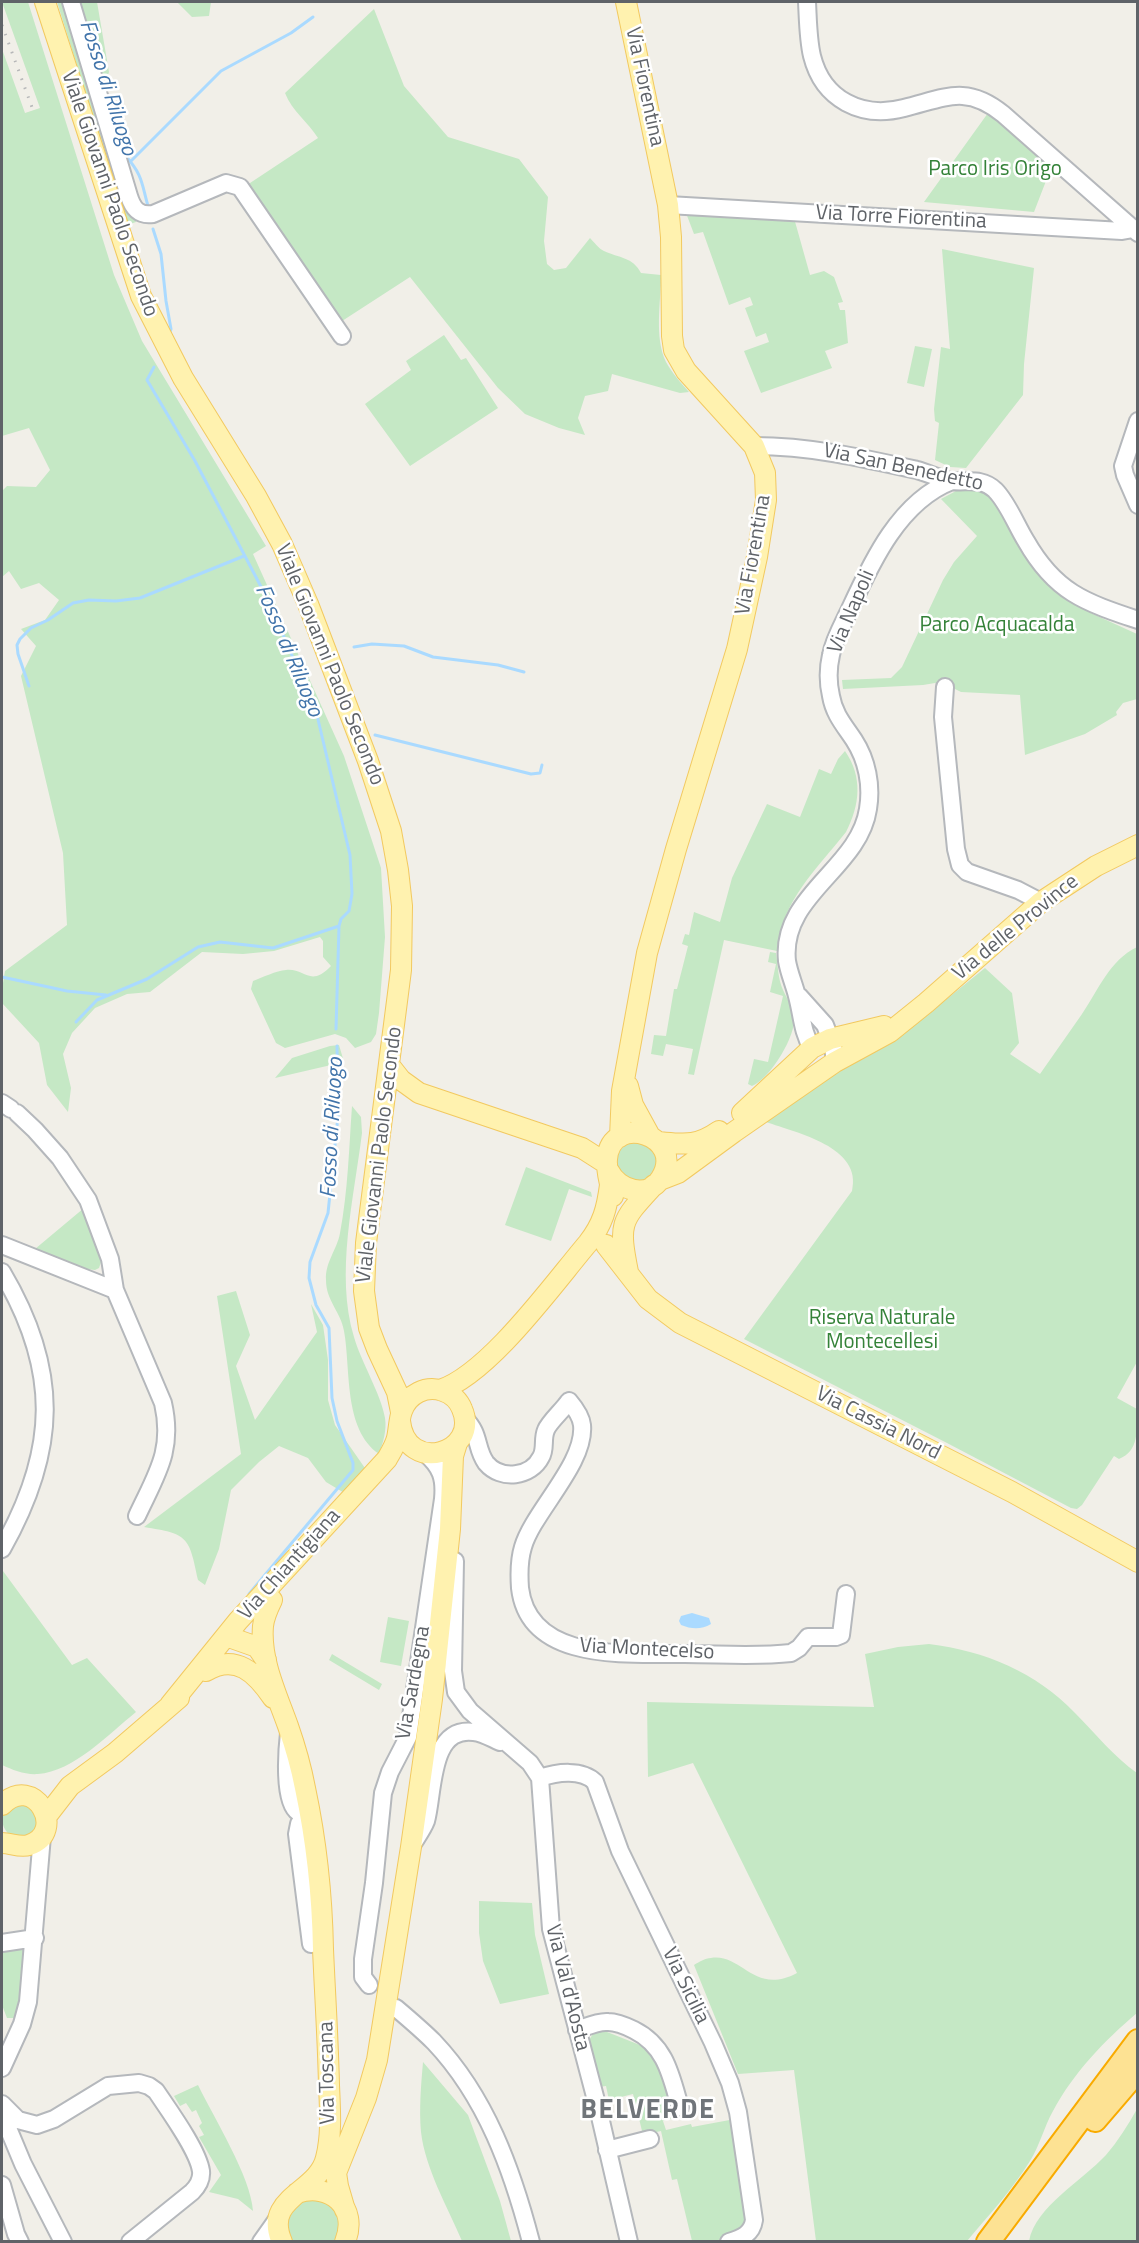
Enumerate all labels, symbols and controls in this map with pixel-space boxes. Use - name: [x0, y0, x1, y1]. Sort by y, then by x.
- water label: Fosso di Riluogo: [73, 17, 141, 159]
- street label: Via Fiorentina: [619, 25, 669, 149]
- street label: Viale Giovanni Paolo Secondo: [55, 68, 163, 320]
- park label: Parco Iris Origo: [928, 157, 1062, 183]
- street label: Via Torre Fiorentina: [815, 201, 987, 235]
- street label: Via San Benedetto: [821, 439, 985, 497]
- street label: Via Fiorentina: [731, 493, 777, 617]
- street label: Viale Giovanni Paolo Secondo: [269, 541, 389, 789]
- street label: Via Napoli: [823, 566, 881, 658]
- water label: Fosso di Riluogo: [248, 581, 328, 721]
- park label: Parco Acquacalda: [920, 613, 1074, 639]
- street label: Via delle Province: [948, 870, 1084, 986]
- street label: Viale Giovanni Paolo Secondo: [352, 1025, 408, 1285]
- water label: Fosso di Riluogo: [316, 1057, 350, 1199]
- park label: Riserva Naturale Montecellesi: [809, 1306, 955, 1356]
- street label: Via Cassia Nord: [811, 1382, 945, 1466]
- street label: Via Chiantigiana: [234, 1504, 346, 1626]
- street label: Via Sardegna: [392, 1624, 436, 1742]
- street label: Via Montecelso: [579, 1634, 715, 1666]
- street label: Via Val d'Aosta: [539, 1922, 595, 2054]
- street label: Via Sicilia: [656, 1944, 714, 2028]
- street label: Via Toscana: [314, 2021, 342, 2125]
- district label: BELVERDE: [581, 2095, 715, 2127]

